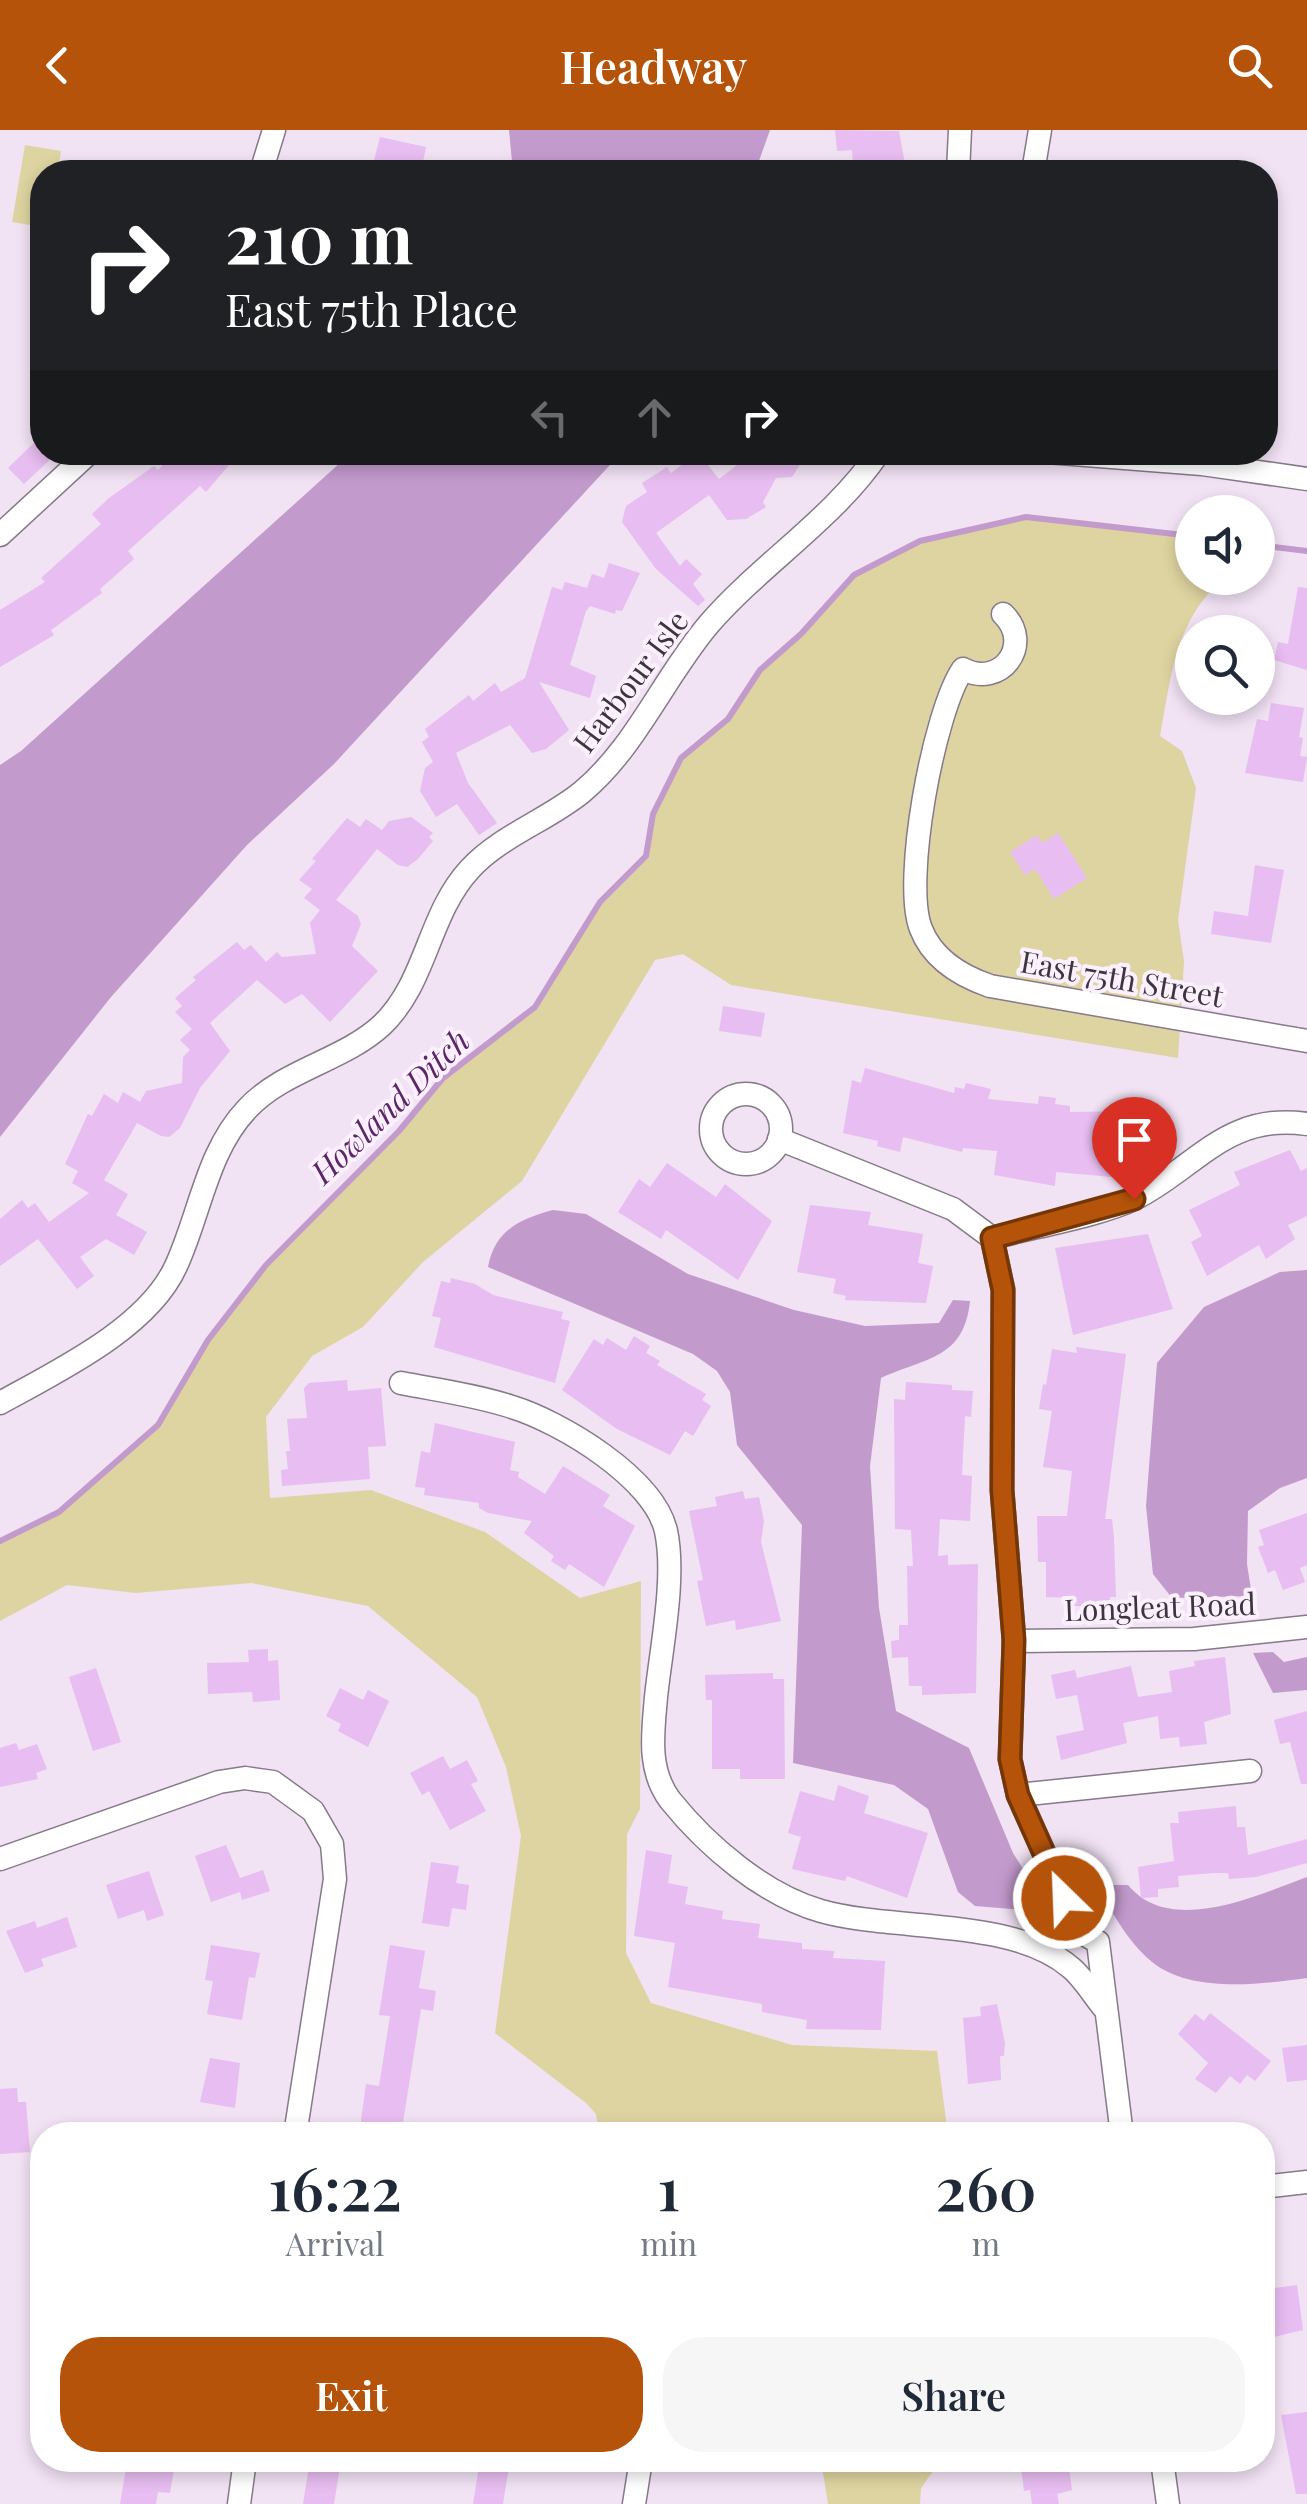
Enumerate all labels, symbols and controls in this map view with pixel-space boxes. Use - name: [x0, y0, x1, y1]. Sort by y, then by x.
- text: Headway: [560, 35, 747, 95]
- icon: back: [30, 38, 85, 93]
- icon: search: [1222, 38, 1277, 93]
- text: 210 m: [225, 188, 413, 282]
- icon: right: [60, 200, 190, 330]
- text: East 75th Place: [225, 278, 518, 338]
- icon: left: [522, 390, 577, 445]
- icon: ahead: [627, 390, 682, 445]
- icon: right: [732, 390, 787, 445]
- map controls: [1175, 495, 1275, 715]
- button: sound: [1175, 495, 1275, 595]
- street label: Harbour Isle: [563, 602, 697, 760]
- button: search: [1175, 615, 1275, 715]
- street label: East 75th Street: [1018, 940, 1227, 1016]
- water label: Howland Ditch: [299, 1018, 478, 1193]
- pin: [1092, 1097, 1177, 1200]
- icon: arrive: [1107, 1112, 1162, 1167]
- street label: Longleat Road: [1063, 1583, 1257, 1629]
- position arrow: [1012, 1846, 1116, 1950]
- text: 16:22: [268, 2146, 402, 2226]
- text: 1: [657, 2146, 680, 2226]
- text: 260: [935, 2146, 1037, 2226]
- text: Arrival: [286, 2221, 384, 2264]
- text: min: [640, 2221, 697, 2264]
- text: m: [972, 2221, 1000, 2264]
- button: Exit: [60, 2337, 643, 2452]
- button: Share: [663, 2337, 1245, 2452]

